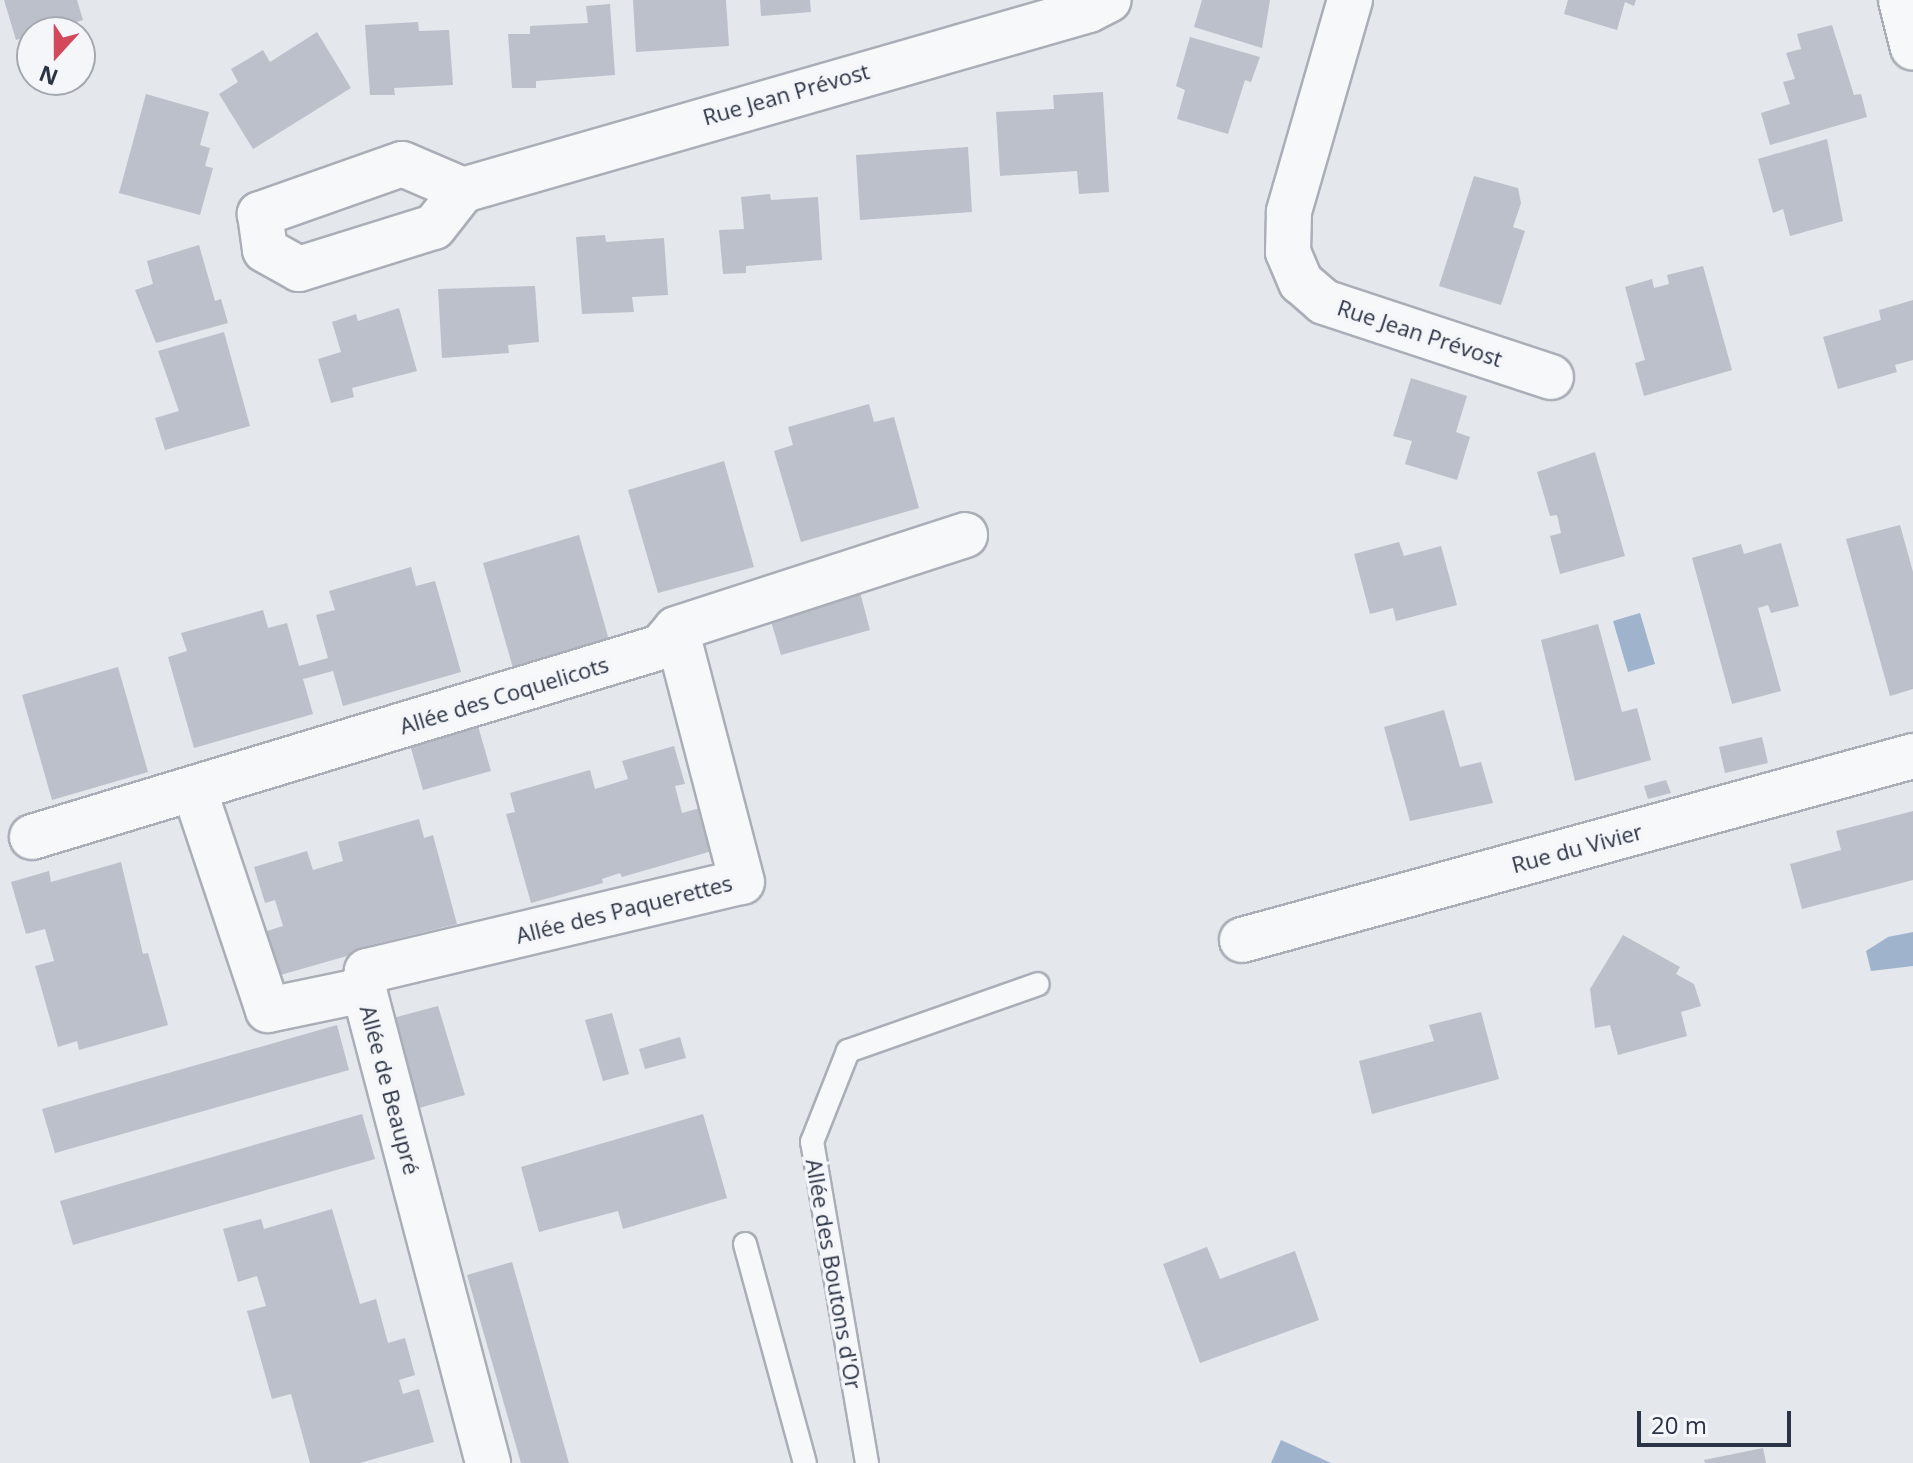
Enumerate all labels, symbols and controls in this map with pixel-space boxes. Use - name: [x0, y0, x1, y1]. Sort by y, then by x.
- north arrow: [16, 16, 96, 96]
- street label: Rue Jean Prévost: [700, 58, 872, 130]
- text: N: [34, 59, 62, 94]
- street label: Rue Jean Prévost: [1334, 294, 1506, 372]
- street label: Allée des Coquelicots: [396, 651, 612, 739]
- street label: Rue du Vivier: [1509, 818, 1645, 878]
- street label: Allée des Paquerettes: [513, 869, 735, 949]
- street label: Allée de Beaupré: [355, 1003, 425, 1177]
- street label: Allée des Boutons d'Or: [801, 1157, 867, 1391]
- scale bar: [1641, 1395, 1795, 1445]
- text: 20 m: [1651, 1408, 1707, 1441]

